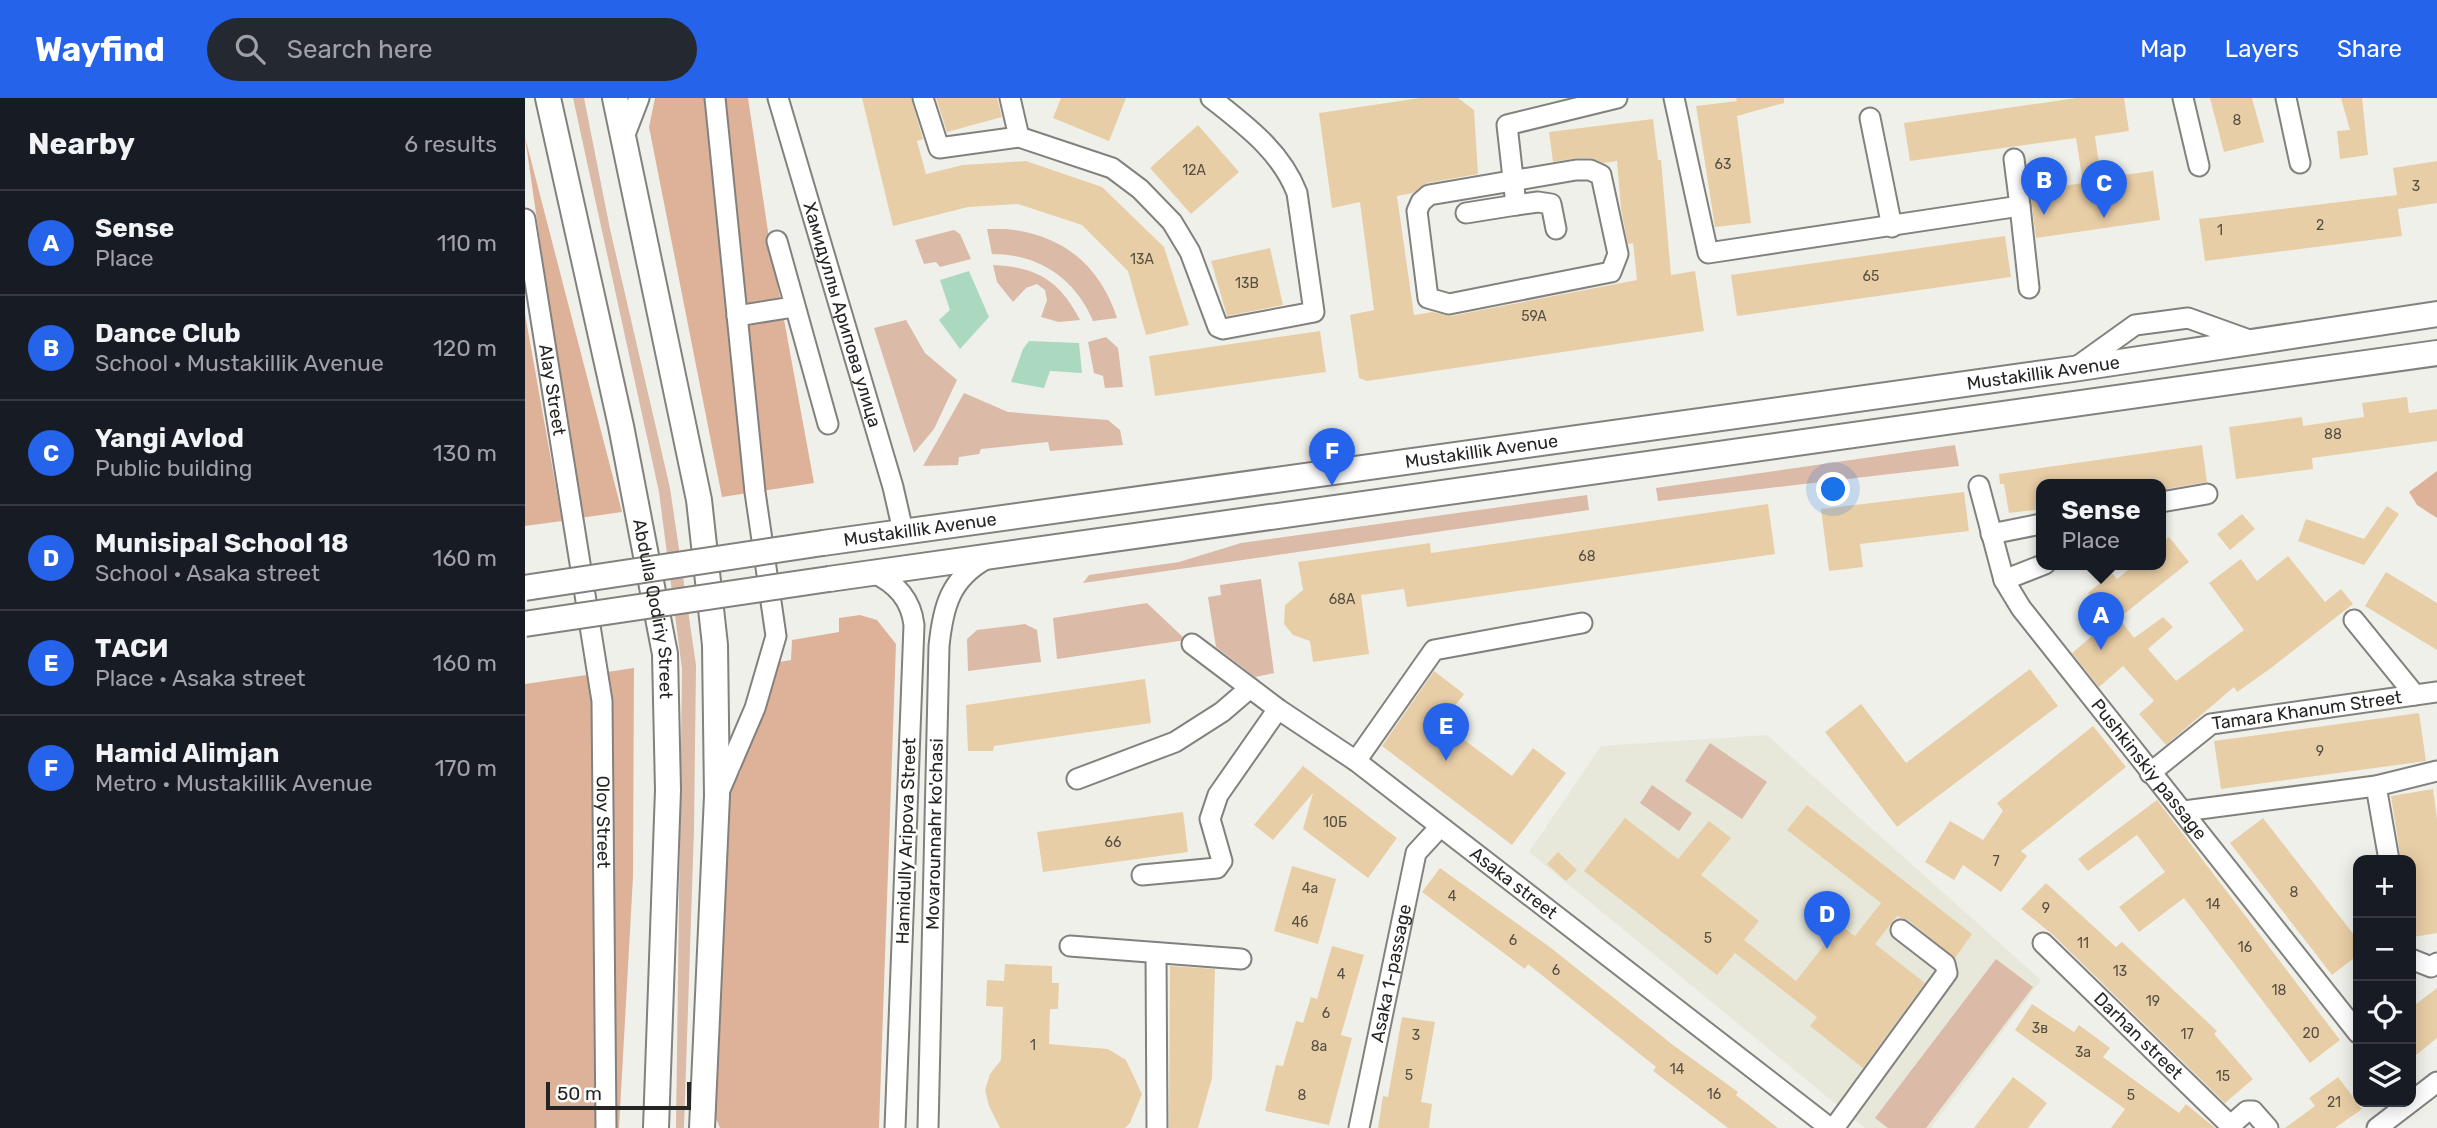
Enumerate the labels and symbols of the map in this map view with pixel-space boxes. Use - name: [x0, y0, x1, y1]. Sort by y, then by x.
- house number: 8: [2233, 112, 2242, 129]
- house number: 63: [1715, 156, 1731, 173]
- pin: B: [2021, 157, 2067, 215]
- pin: C: [2081, 160, 2127, 218]
- house number: 12A: [1182, 162, 1206, 179]
- house number: 3: [2412, 178, 2420, 195]
- street label: Хамидуллы Арипова улица: [798, 199, 886, 430]
- house number: 2: [2316, 217, 2324, 234]
- house number: 1: [2217, 222, 2223, 239]
- house number: 13A: [1130, 251, 1155, 268]
- house number: 65: [1863, 268, 1879, 285]
- house number: 13B: [1235, 275, 1259, 292]
- house number: 59A: [1521, 308, 1547, 325]
- street label: Alay Street: [534, 343, 570, 437]
- street label: Mustakillik Avenue: [1965, 351, 2121, 395]
- house number: 88: [2324, 426, 2342, 443]
- pin: F: [1309, 428, 1355, 486]
- street label: Mustakillik Avenue: [1404, 430, 1560, 473]
- your location: [1816, 472, 1850, 506]
- street label: Mustakillik Avenue: [842, 508, 998, 551]
- street label: Abdulla Qodiriy Street: [628, 517, 677, 699]
- house number: 68: [1578, 548, 1596, 565]
- house number: 68A: [1329, 591, 1356, 608]
- pin: A: [2078, 592, 2124, 650]
- street label: Tamara Khanum Street: [2210, 686, 2403, 735]
- street label: Pushkinskiy passage: [2086, 695, 2212, 844]
- pin: E: [1423, 703, 1469, 761]
- street label: Hamidully Aripova Street: [891, 737, 921, 945]
- street label: Movarounnahr ko'chasi: [922, 738, 948, 930]
- house number: 9: [2316, 743, 2324, 760]
- street label: Oloy Street: [592, 776, 615, 868]
- house number: 10Б: [1323, 814, 1347, 831]
- house number: 66: [1105, 834, 1121, 851]
- street label: Asaka street: [1466, 842, 1562, 924]
- house number: 7: [1992, 853, 2000, 870]
- house number: 4a: [1302, 880, 1318, 897]
- house number: 8: [2290, 884, 2299, 901]
- house number: 4: [1448, 888, 1457, 905]
- pin: D: [1804, 891, 1850, 949]
- house number: 14: [2206, 896, 2221, 913]
- house number: 9: [2042, 900, 2050, 917]
- street label: Asaka 1-passage: [1366, 902, 1416, 1045]
- house number: 4б: [1292, 914, 1308, 931]
- house number: 5: [1704, 930, 1712, 947]
- house number: 6: [1509, 932, 1517, 949]
- house number: 11: [2077, 935, 2089, 952]
- house number: 16: [2238, 939, 2252, 956]
- house number: 6: [1552, 962, 1560, 979]
- house number: 13: [2113, 963, 2127, 980]
- house number: 4: [1337, 966, 1346, 983]
- house number: 18: [2272, 982, 2287, 999]
- street label: Darhan street: [2089, 988, 2187, 1084]
- house number: 19: [2146, 993, 2160, 1010]
- house number: 6: [1322, 1005, 1330, 1022]
- house number: 3в: [2032, 1020, 2048, 1037]
- house number: 20: [2302, 1025, 2320, 1042]
- house number: 17: [2180, 1026, 2194, 1043]
- house number: 3: [1412, 1027, 1420, 1044]
- house number: 1: [1030, 1037, 1036, 1054]
- house number: 8a: [1311, 1038, 1327, 1055]
- house number: 3a: [2075, 1044, 2091, 1061]
- house number: 14: [1670, 1061, 1685, 1078]
- house number: 5: [1405, 1067, 1413, 1084]
- house number: 15: [2216, 1068, 2230, 1085]
- scale bar: [546, 1079, 691, 1111]
- house number: 16: [1707, 1086, 1721, 1103]
- house number: 8: [1298, 1087, 1307, 1104]
- house number: 5: [2127, 1087, 2135, 1104]
- house number: 21: [2327, 1094, 2341, 1111]

